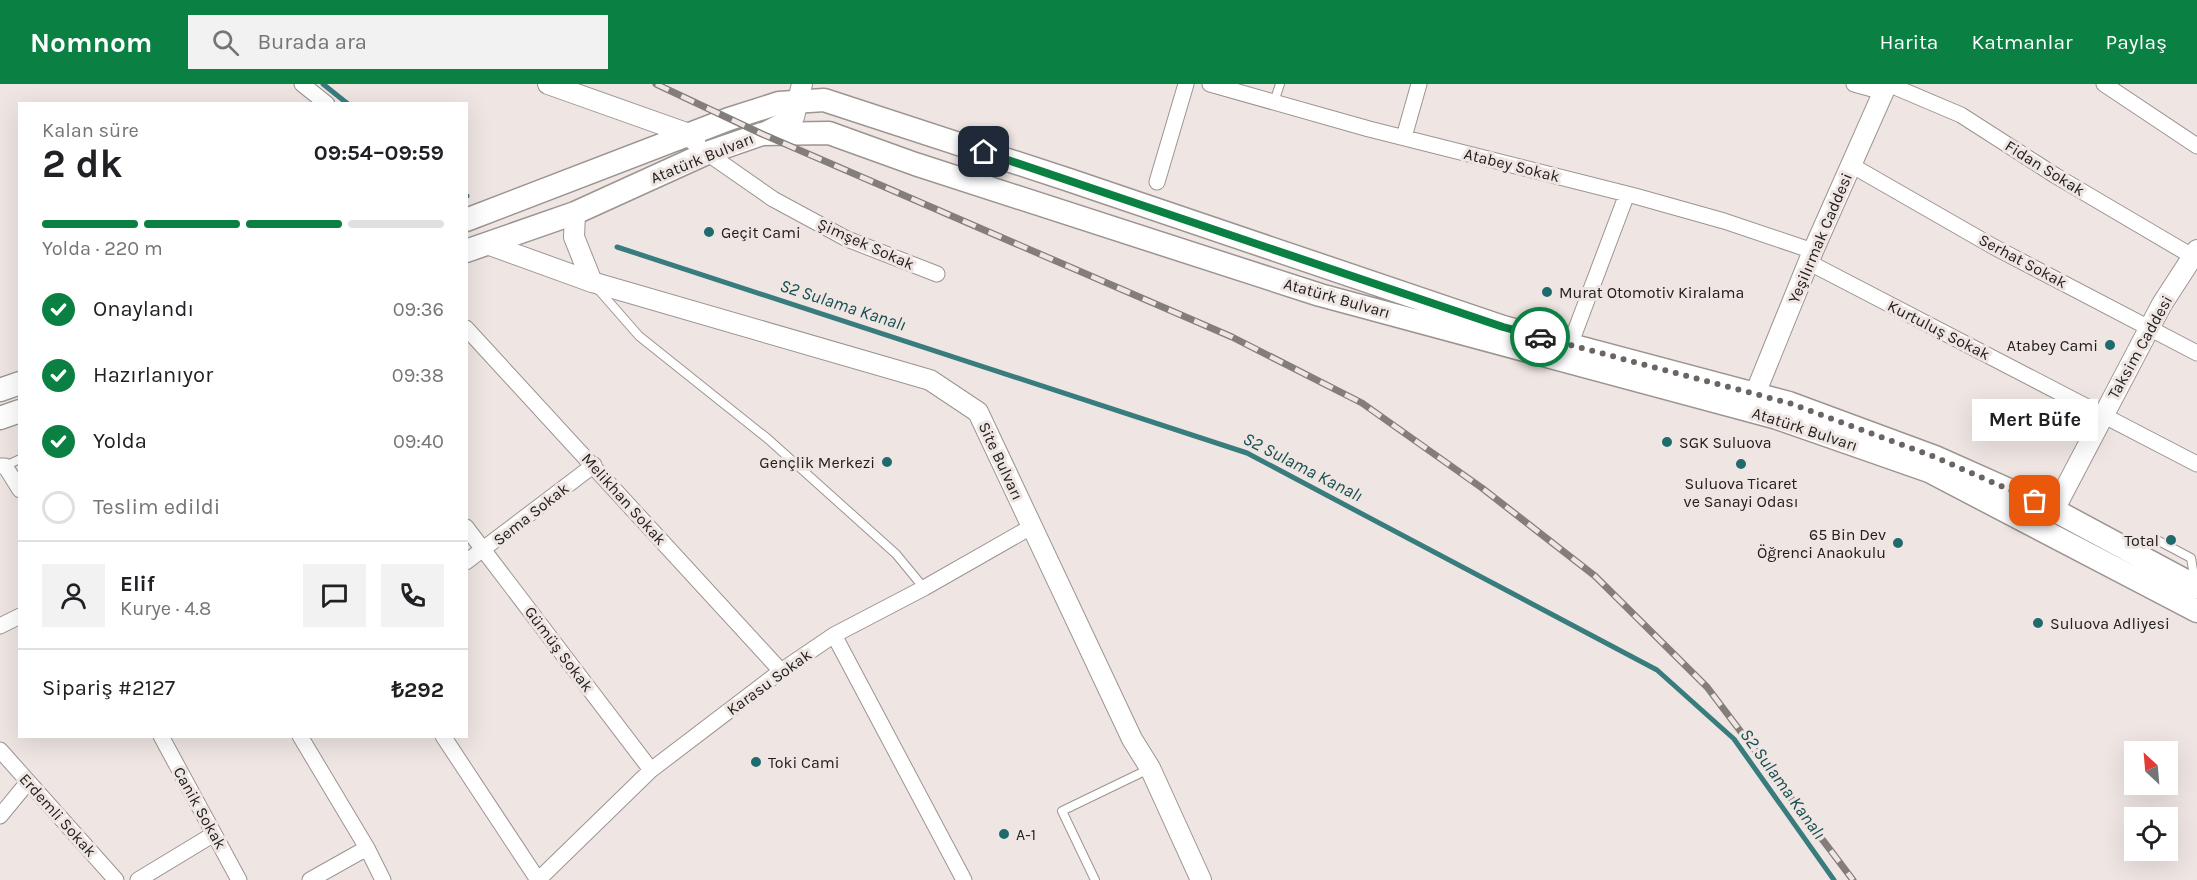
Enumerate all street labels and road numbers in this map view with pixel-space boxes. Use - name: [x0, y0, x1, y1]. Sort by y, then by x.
- street label: Atatürk Bulvarı: [648, 129, 756, 187]
- street label: Fidan Sokak: [2002, 136, 2088, 200]
- street label: Atabey Sokak: [1462, 144, 1562, 186]
- street label: Yeşilırmak Caddesi: [1784, 170, 1856, 306]
- street label: Şimşek Sokak: [815, 214, 917, 274]
- street label: Serhat Sokak: [1976, 230, 2070, 292]
- street label: Atatürk Bulvarı: [1282, 274, 1392, 322]
- street label: Taksim Caddesi: [2104, 292, 2176, 402]
- street label: Kurtuluş Sokak: [1885, 296, 1993, 364]
- street label: Atatürk Bulvarı: [1750, 403, 1860, 455]
- street label: Site Bulvarı: [975, 419, 1027, 503]
- street label: Melikhan Sokak: [578, 449, 670, 549]
- street label: Sema Sokak: [489, 479, 573, 549]
- street label: Gümüş Sokak: [521, 603, 597, 695]
- street label: Karasu Sokak: [723, 645, 815, 719]
- street label: Canik Sokak: [170, 764, 230, 852]
- street label: Erdemli Sokak: [16, 769, 100, 861]

